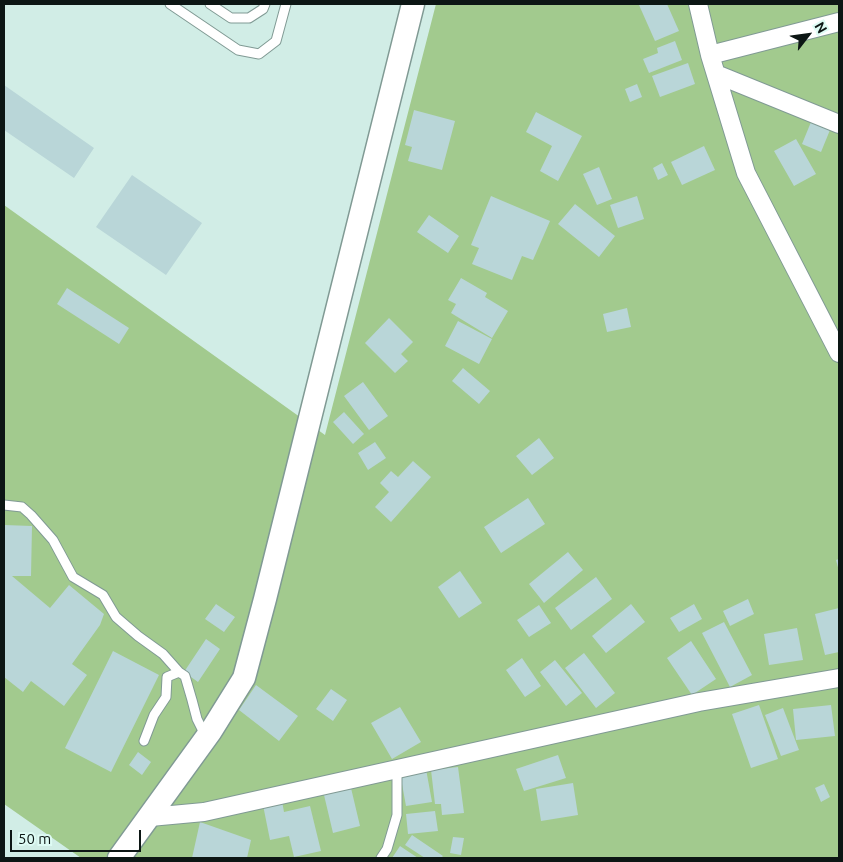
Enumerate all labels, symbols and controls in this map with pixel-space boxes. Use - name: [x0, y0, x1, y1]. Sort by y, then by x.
- north arrow: [783, 10, 833, 60]
- text: N: [811, 19, 831, 36]
- scale bar: [12, 820, 144, 852]
- text: 50 m: [18, 830, 51, 847]

